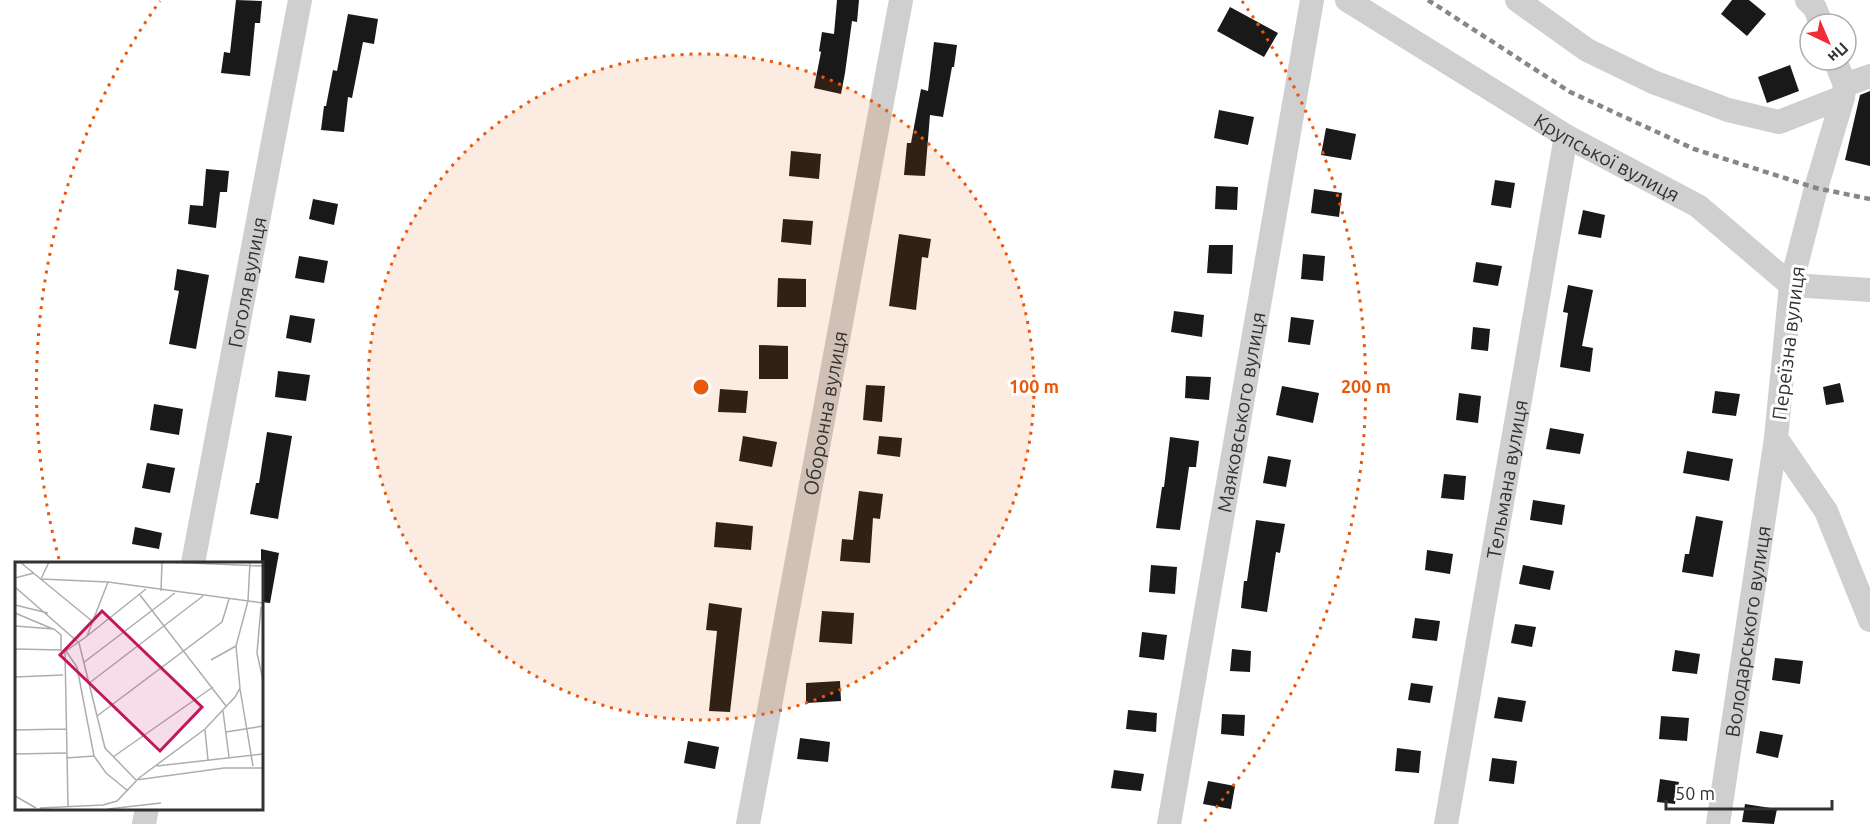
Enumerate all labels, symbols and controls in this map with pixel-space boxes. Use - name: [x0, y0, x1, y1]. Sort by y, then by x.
- north arrow: [1798, 12, 1858, 72]
- text: Пн: [1825, 39, 1852, 67]
- street label: Крупської вулиця: [1530, 108, 1684, 206]
- street label: Гоголя вулиця: [223, 215, 270, 349]
- street label: Переїзна вулиця: [1767, 265, 1809, 421]
- street label: Маяковського вулиця: [1212, 310, 1269, 514]
- street label: Оборонна вулиця: [798, 329, 851, 497]
- text: 100 m: [1009, 376, 1059, 396]
- text: 200 m: [1341, 376, 1391, 396]
- centre of rings: [691, 377, 711, 397]
- street label: Тельмана вулиця: [1481, 398, 1531, 561]
- street label: Володарського вулиця: [1720, 524, 1774, 738]
- inset map: [15, 562, 262, 809]
- scale bar: [1666, 773, 1832, 811]
- text: 50 m: [1675, 783, 1715, 803]

